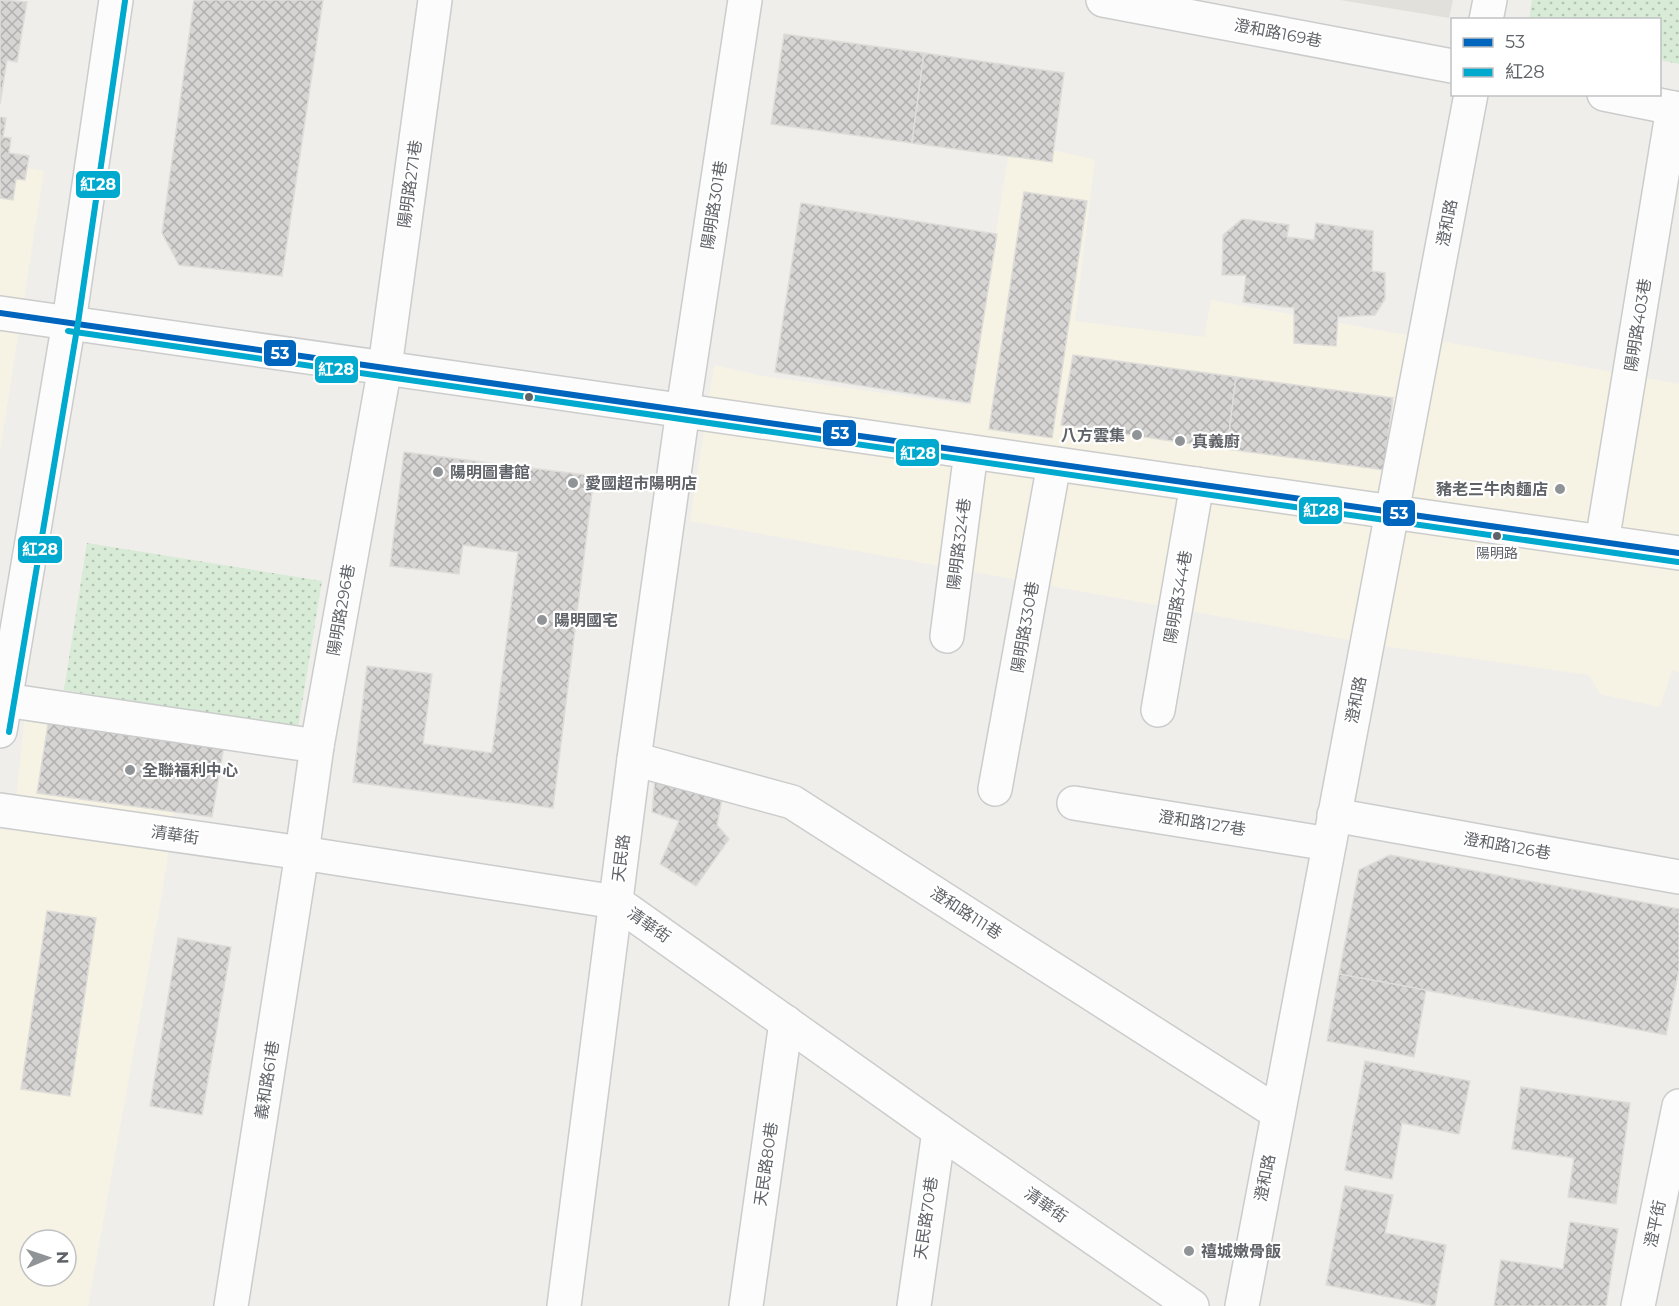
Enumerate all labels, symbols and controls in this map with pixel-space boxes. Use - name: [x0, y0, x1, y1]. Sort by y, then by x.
- street label: 澄和路169巷: [1232, 15, 1324, 51]
- legend: [1451, 18, 1661, 96]
- text: 53: [1505, 31, 1525, 53]
- text: 紅28: [1505, 61, 1545, 83]
- street label: 陽明路271巷: [394, 139, 426, 229]
- street label: 陽明路301巷: [698, 159, 730, 251]
- line badge: 紅28: [75, 170, 121, 199]
- text: 紅28: [80, 175, 116, 194]
- street label: 澄和路: [1433, 198, 1461, 248]
- street label: 陽明路403巷: [1621, 277, 1655, 373]
- line badge: 53: [263, 339, 297, 367]
- text: 53: [271, 344, 289, 363]
- line badge: 紅28: [314, 355, 359, 384]
- text: 紅28: [318, 360, 354, 379]
- unlabelled marker: [523, 391, 535, 403]
- line badge: 53: [822, 419, 857, 447]
- text: 53: [831, 424, 849, 443]
- place label: 八方雲集: [1061, 426, 1125, 445]
- marker: 八方雲集: [1130, 428, 1144, 442]
- place label: 真義廚: [1192, 432, 1240, 451]
- marker: 真義廚: [1173, 434, 1187, 448]
- line badge: 紅28: [895, 438, 940, 467]
- text: 紅28: [900, 444, 936, 463]
- place label: 陽明圖書館: [450, 463, 530, 482]
- marker: 陽明圖書館: [431, 465, 445, 479]
- place label: 愛國超市陽明店: [585, 474, 697, 493]
- marker: 愛國超市陽明店: [566, 476, 580, 490]
- place label: 豬老三牛肉麵店: [1436, 480, 1548, 499]
- marker: 豬老三牛肉麵店: [1553, 482, 1567, 496]
- line badge: 紅28: [1298, 496, 1343, 525]
- street label: 陽明路324巷: [944, 497, 974, 591]
- line badge: 53: [1382, 499, 1416, 527]
- text: 紅28: [1303, 501, 1339, 520]
- text: 53: [1390, 504, 1408, 523]
- marker: 陽明路: [1491, 530, 1503, 542]
- line badge: 紅28: [17, 535, 63, 564]
- text: 紅28: [22, 540, 58, 559]
- place label: 陽明路: [1476, 544, 1518, 562]
- street label: 陽明路344巷: [1160, 549, 1196, 645]
- street label: 陽明路296巷: [324, 563, 358, 657]
- street label: 陽明路330巷: [1008, 580, 1042, 674]
- place label: 陽明國宅: [554, 611, 618, 630]
- marker: 陽明國宅: [535, 613, 549, 627]
- street label: 澄和路: [1342, 675, 1370, 725]
- place label: 全聯福利中心: [142, 761, 238, 780]
- marker: 全聯福利中心: [123, 763, 137, 777]
- street label: 澄和路127巷: [1157, 807, 1247, 839]
- street label: 清華街: [150, 822, 200, 848]
- street label: 澄和路126巷: [1462, 829, 1552, 863]
- street label: 天民路: [609, 833, 633, 883]
- street label: 澄和路111巷: [927, 883, 1005, 943]
- street label: 清華街: [624, 903, 674, 947]
- street label: 義和路61巷: [251, 1039, 283, 1121]
- street label: 天民路80巷: [751, 1121, 781, 1207]
- street label: 澄和路: [1251, 1153, 1279, 1203]
- street label: 天民路70巷: [911, 1175, 941, 1261]
- street label: 清華街: [1021, 1183, 1071, 1227]
- street label: 澄平街: [1641, 1199, 1669, 1249]
- north arrow: [18, 1228, 78, 1288]
- place label: 禧城嫩骨飯: [1201, 1242, 1281, 1261]
- marker: 禧城嫩骨飯: [1182, 1244, 1196, 1258]
- text: N: [53, 1251, 72, 1264]

